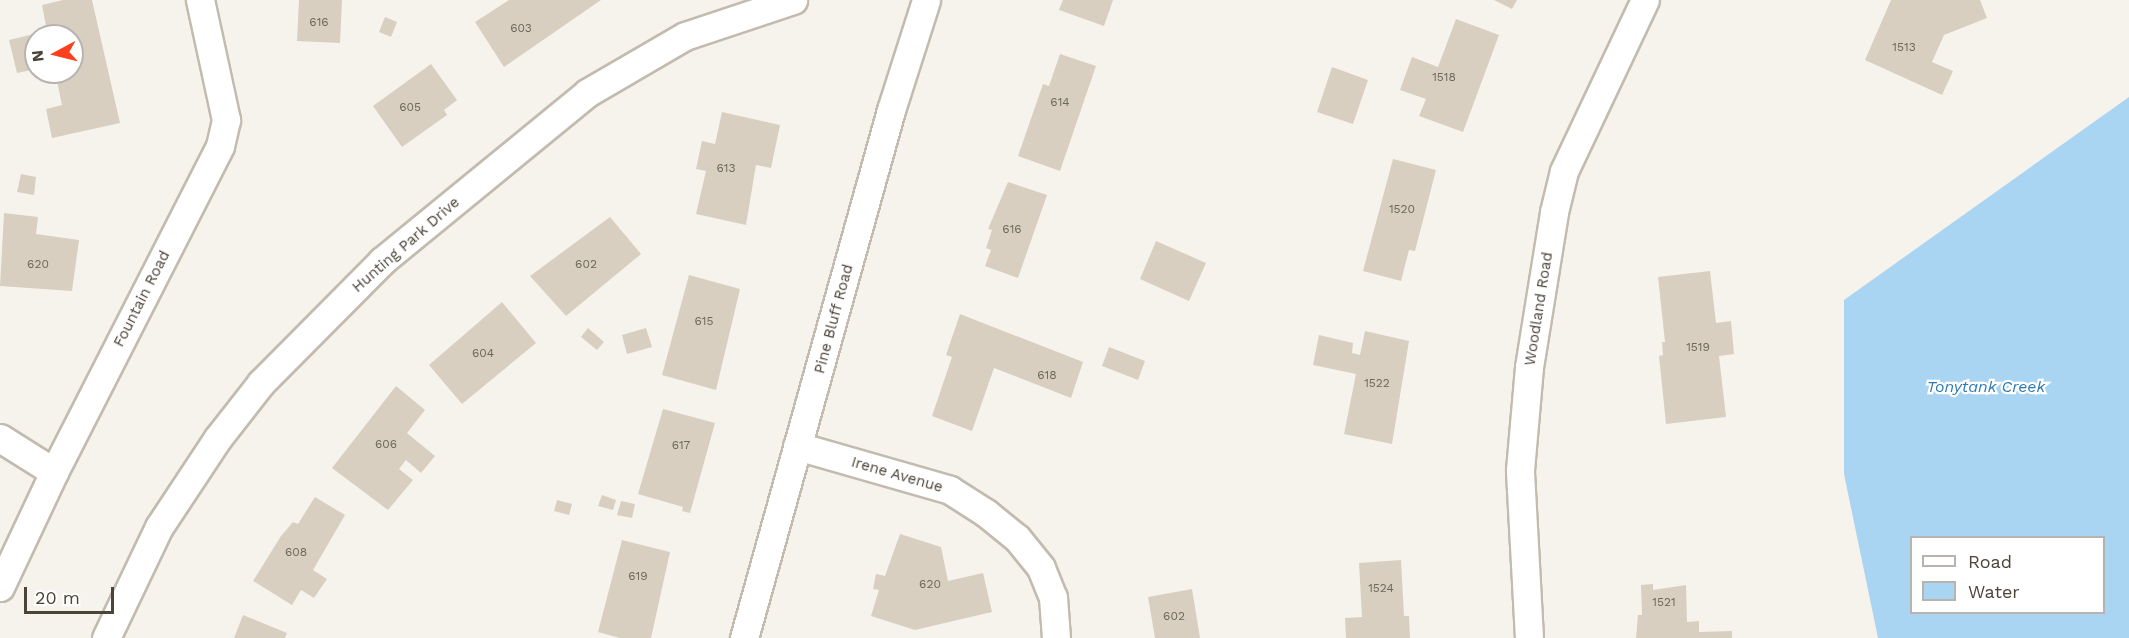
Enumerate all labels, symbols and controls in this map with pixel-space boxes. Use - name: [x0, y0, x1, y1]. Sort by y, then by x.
- house number: 616: [309, 16, 329, 30]
- house number: 603: [510, 22, 532, 36]
- north arrow: [24, 24, 84, 84]
- house number: 1513: [1892, 41, 1916, 55]
- text: N: [27, 49, 48, 63]
- house number: 1518: [1432, 71, 1456, 85]
- house number: 614: [1050, 96, 1070, 110]
- house number: 605: [399, 101, 421, 115]
- house number: 613: [717, 162, 735, 176]
- street label: Hunting Park Drive: [349, 193, 463, 297]
- house number: 1520: [1389, 203, 1415, 217]
- house number: 616: [1002, 223, 1022, 237]
- street label: Fountain Road: [110, 248, 174, 350]
- street label: Woodland Road: [1521, 251, 1557, 367]
- house number: 620: [27, 258, 49, 272]
- house number: 602: [575, 258, 597, 272]
- street label: Pine Bluff Road: [811, 262, 857, 376]
- house number: 615: [695, 315, 713, 329]
- house number: 1519: [1686, 341, 1710, 355]
- house number: 604: [472, 347, 494, 361]
- house number: 618: [1037, 369, 1057, 383]
- house number: 1522: [1364, 377, 1390, 391]
- water label: Tonytank Creek: [1927, 377, 2045, 397]
- house number: 606: [375, 438, 397, 452]
- house number: 617: [672, 439, 690, 453]
- street label: Irene Avenue: [849, 453, 945, 497]
- legend: [1910, 536, 2105, 614]
- house number: 608: [285, 546, 307, 560]
- text: Road: [1968, 551, 2012, 572]
- house number: 619: [628, 570, 648, 584]
- scale bar: [27, 575, 117, 613]
- house number: 620: [919, 578, 941, 592]
- text: Water: [1968, 581, 2020, 602]
- house number: 1524: [1368, 582, 1394, 596]
- text: 20 m: [35, 587, 80, 608]
- house number: 1521: [1652, 596, 1676, 610]
- house number: 602: [1163, 610, 1185, 624]

